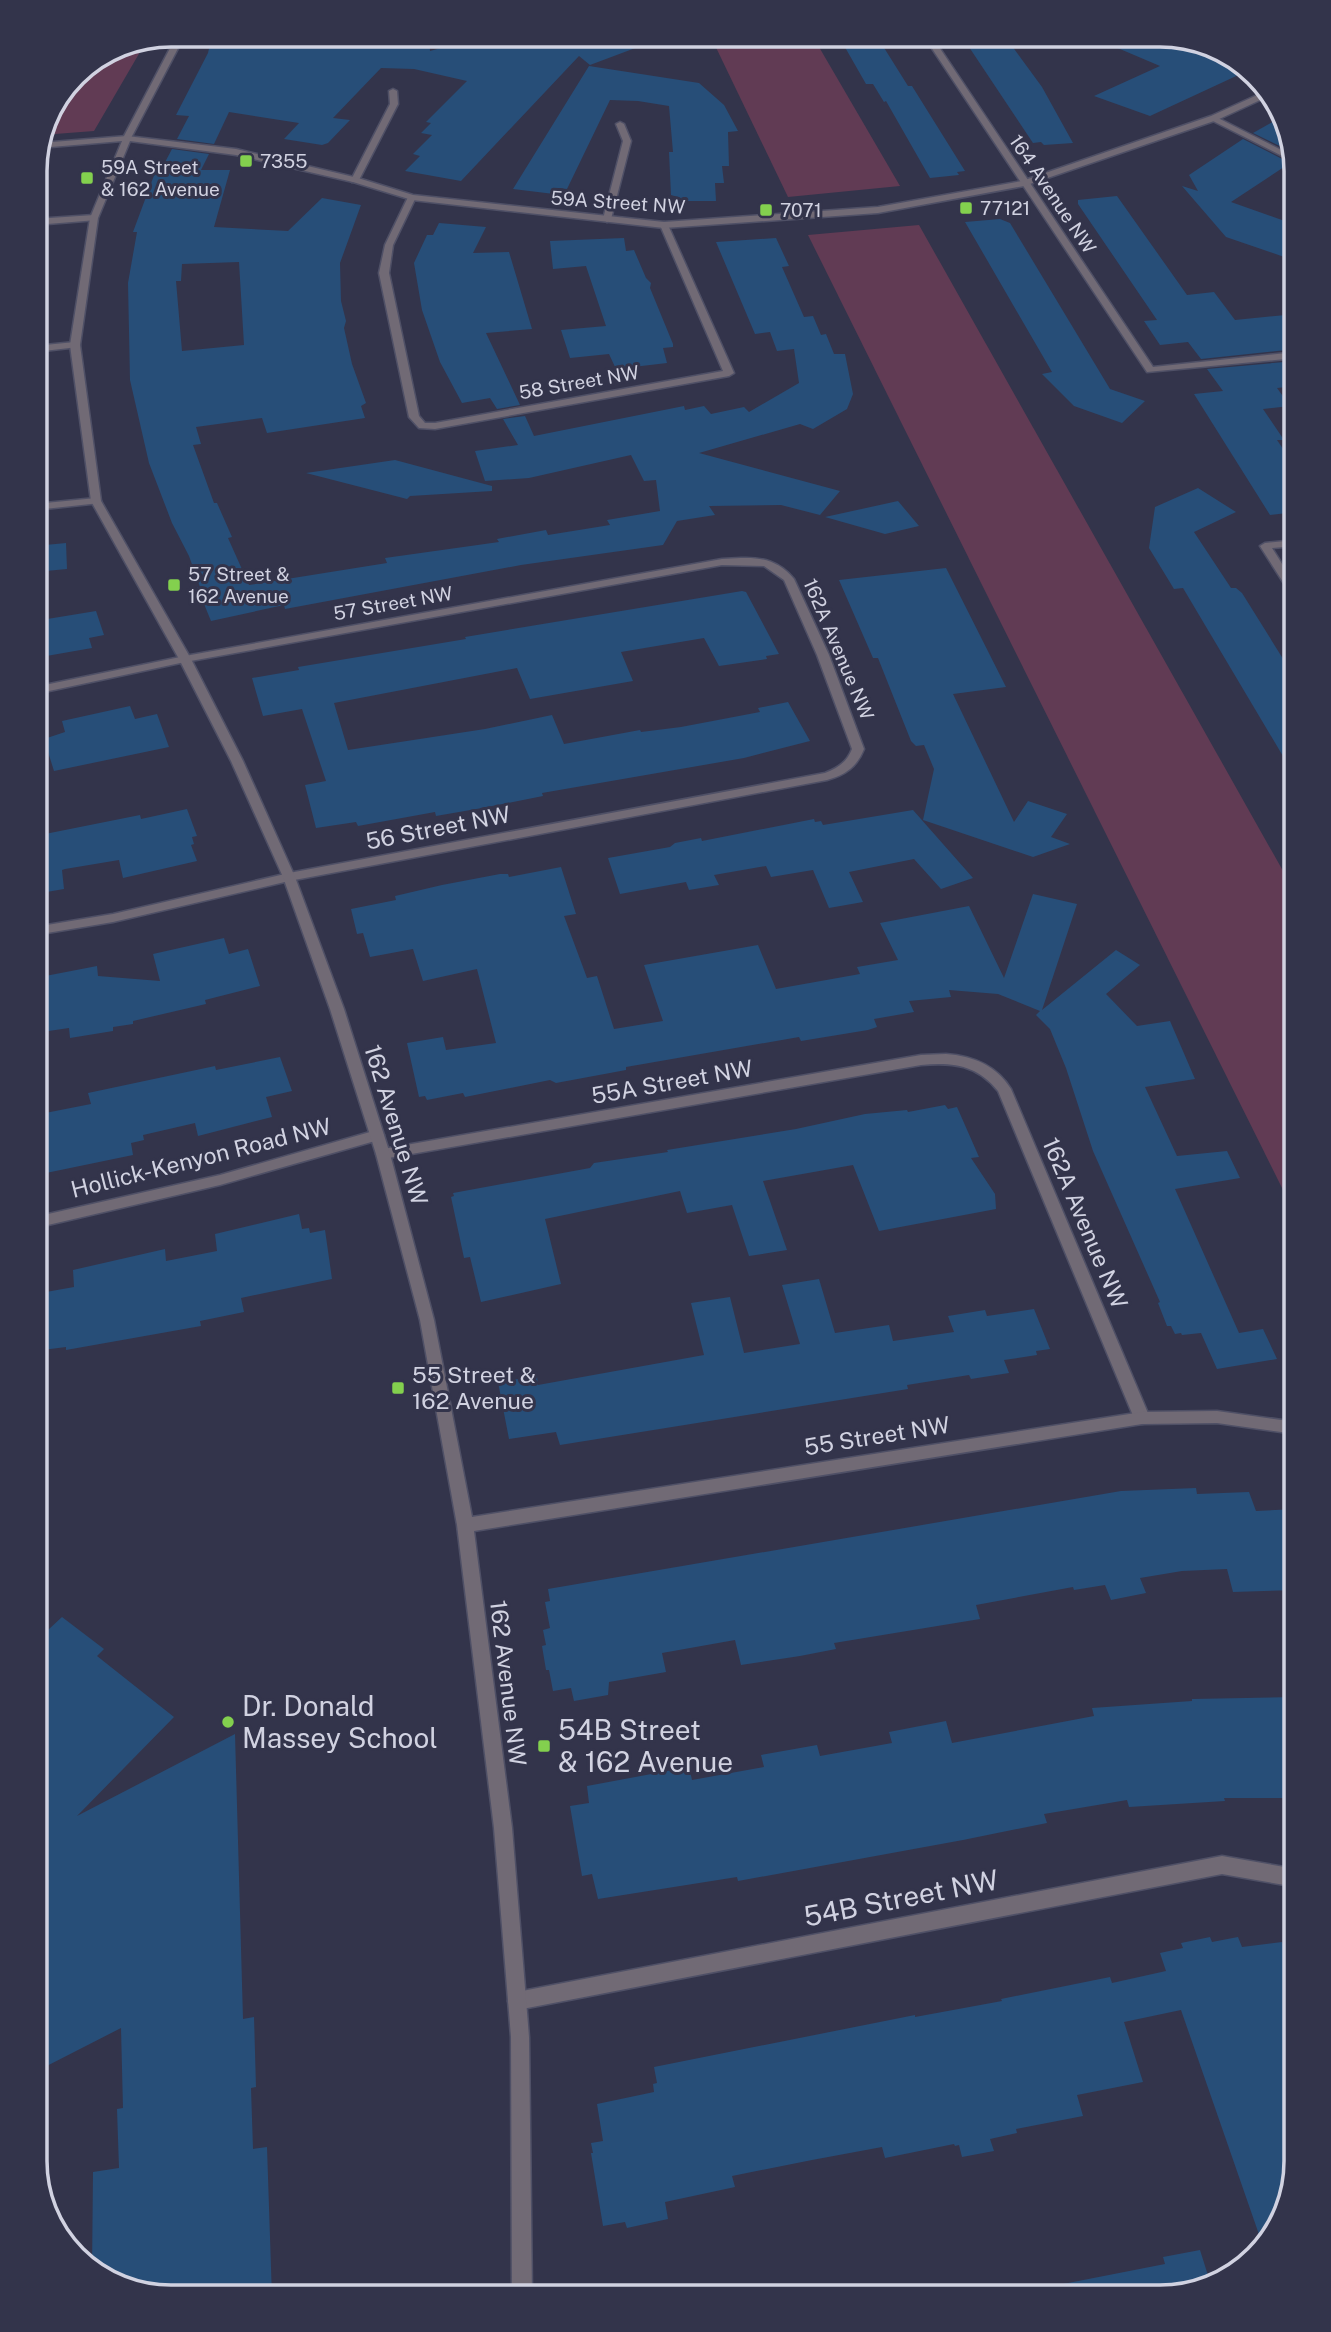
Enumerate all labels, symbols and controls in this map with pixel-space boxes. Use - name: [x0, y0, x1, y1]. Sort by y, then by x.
- street label: 164 Avenue NW: [1005, 131, 1101, 257]
- place label: 7355: [260, 150, 307, 172]
- marker: 7355: [238, 153, 254, 169]
- place label: 59A Street & 162 Avenue: [101, 156, 220, 200]
- marker: 59A Street & 162 Avenue: [79, 170, 95, 186]
- street label: 59A Street NW: [550, 186, 686, 218]
- place label: 77121: [980, 197, 1030, 219]
- place label: 7071: [780, 199, 822, 221]
- marker: 77121: [958, 200, 974, 216]
- marker: 7071: [758, 202, 774, 218]
- street label: 58 Street NW: [517, 361, 641, 403]
- place label: 57 Street & 162 Avenue: [188, 563, 290, 607]
- street label: 162A Avenue NW: [799, 575, 879, 723]
- marker: 57 Street & 162 Avenue: [166, 577, 182, 593]
- street label: 57 Street NW: [332, 582, 454, 624]
- street label: 56 Street NW: [363, 800, 513, 855]
- street label: 162 Avenue NW: [359, 1041, 434, 1209]
- street label: 55A Street NW: [589, 1054, 755, 1109]
- street label: Hollick-Kenyon Road NW: [68, 1112, 334, 1203]
- street label: 162A Avenue NW: [1037, 1133, 1134, 1312]
- place label: 55 Street & 162 Avenue: [412, 1361, 536, 1414]
- marker: 55 Street & 162 Avenue: [390, 1380, 406, 1396]
- street label: 55 Street NW: [802, 1411, 952, 1460]
- street label: 162 Avenue NW: [485, 1599, 532, 1767]
- place label: Dr. Donald Massey School: [242, 1689, 438, 1754]
- place label: 54B Street & 162 Avenue: [558, 1713, 733, 1778]
- marker: Dr. Donald Massey School: [220, 1714, 236, 1730]
- marker: 54B Street & 162 Avenue: [536, 1738, 552, 1754]
- street label: 54B Street NW: [801, 1862, 1001, 1933]

